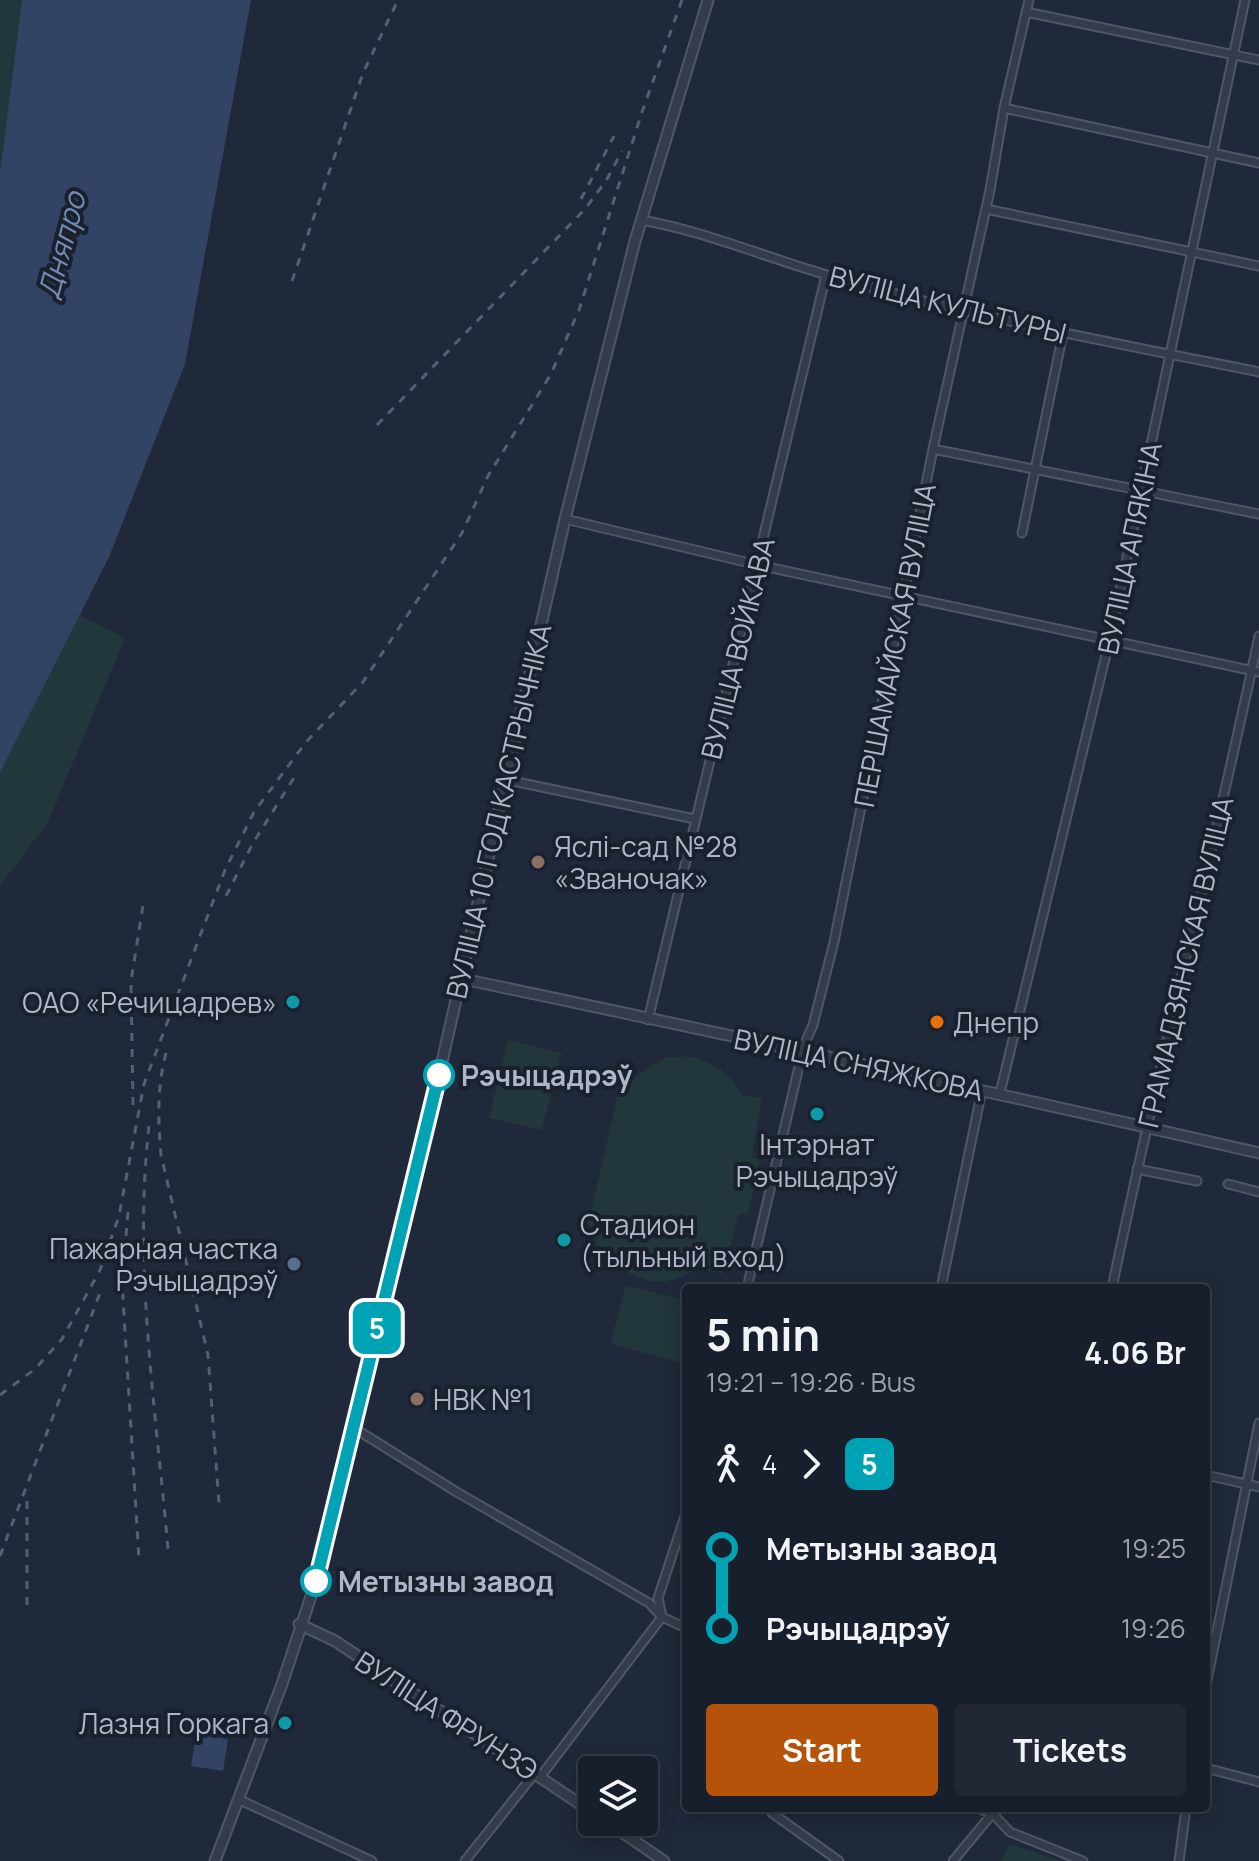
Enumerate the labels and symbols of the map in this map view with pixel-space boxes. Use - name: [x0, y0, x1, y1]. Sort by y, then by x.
- water label: Дняпро: [27, 185, 95, 303]
- street label: ВУЛІЦА КУЛЬТУРЫ: [826, 256, 1070, 352]
- street label: ВУЛІЦА АПЯКІНА: [1088, 438, 1170, 658]
- street label: ПЕРШАМАЙСКАЯ ВУЛІЦА: [844, 480, 944, 810]
- street label: ВУЛІЦА ВОЙКАВА: [691, 533, 783, 763]
- street label: ВУЛІЦА 10 ГОД КАСТРЫЧНІКА: [436, 620, 560, 1002]
- street label: ГРАМАДЗЯНСКАЯ ВУЛІЦА: [1128, 792, 1242, 1131]
- place label: Яслі-сад №28 «Званочак»: [554, 827, 738, 897]
- marker: Яслі-сад №28 «Званочак»: [529, 853, 547, 871]
- place label: ОАО «Речицадрев»: [22, 983, 277, 1021]
- marker: ОАО «Речицадрев»: [284, 993, 302, 1011]
- place label: Днепр: [953, 1003, 1039, 1041]
- marker: Днепр: [928, 1013, 946, 1031]
- street label: ВУЛІЦА СНЯЖКОВА: [731, 1019, 987, 1109]
- place label: Рэчыцадрэў: [461, 1056, 633, 1094]
- marker: Рэчыцадрэў: [424, 1060, 454, 1090]
- marker: Інтэрнат Рэчыцадрэў: [808, 1105, 826, 1123]
- place label: Інтэрнат Рэчыцадрэў: [736, 1125, 898, 1195]
- place label: Стадион (тыльный вход): [580, 1205, 787, 1275]
- place label: Пажарная частка Рэчыцадрэў: [49, 1229, 278, 1299]
- marker: Стадион (тыльный вход): [555, 1231, 573, 1249]
- marker: Пажарная частка Рэчыцадрэў: [285, 1255, 303, 1273]
- line badge: 5: [351, 1302, 403, 1354]
- place label: НВК №1: [433, 1380, 533, 1418]
- marker: НВК №1: [408, 1390, 426, 1408]
- place label: Метызны завод: [338, 1562, 554, 1600]
- marker: Метызны завод: [301, 1566, 331, 1596]
- street label: ВУЛІЦА ФРУНЗЭ: [348, 1642, 546, 1788]
- place label: Лазня Горкага: [79, 1704, 269, 1742]
- marker: Лазня Горкага: [276, 1714, 294, 1732]

